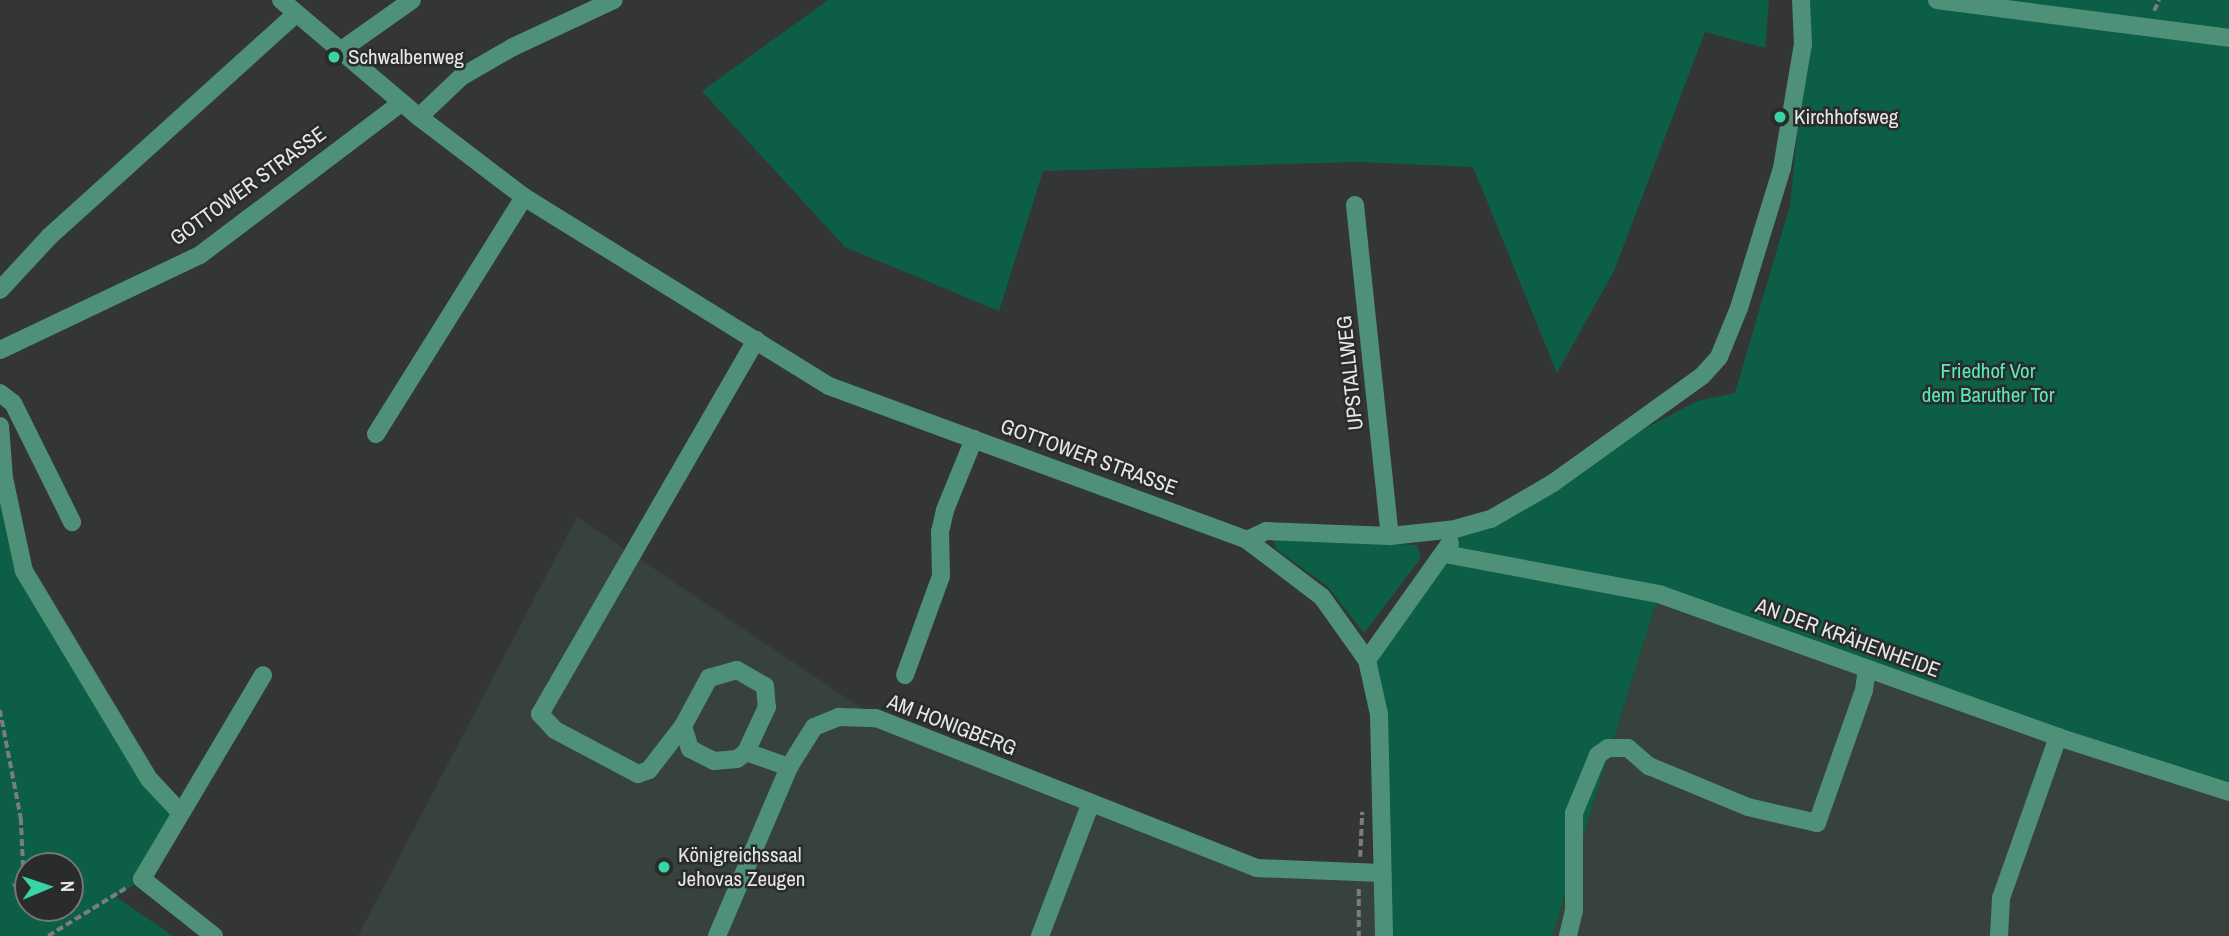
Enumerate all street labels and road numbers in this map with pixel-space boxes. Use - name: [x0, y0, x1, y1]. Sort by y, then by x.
- street label: GOTTOWER STRASSE: [165, 121, 331, 251]
- street label: UPSTALLWEG: [1331, 314, 1369, 432]
- street label: GOTTOWER STRASSE: [997, 413, 1181, 501]
- street label: AN DER KRÄHENHEIDE: [1752, 593, 1944, 683]
- street label: AM HONIGBERG: [884, 689, 1020, 761]

